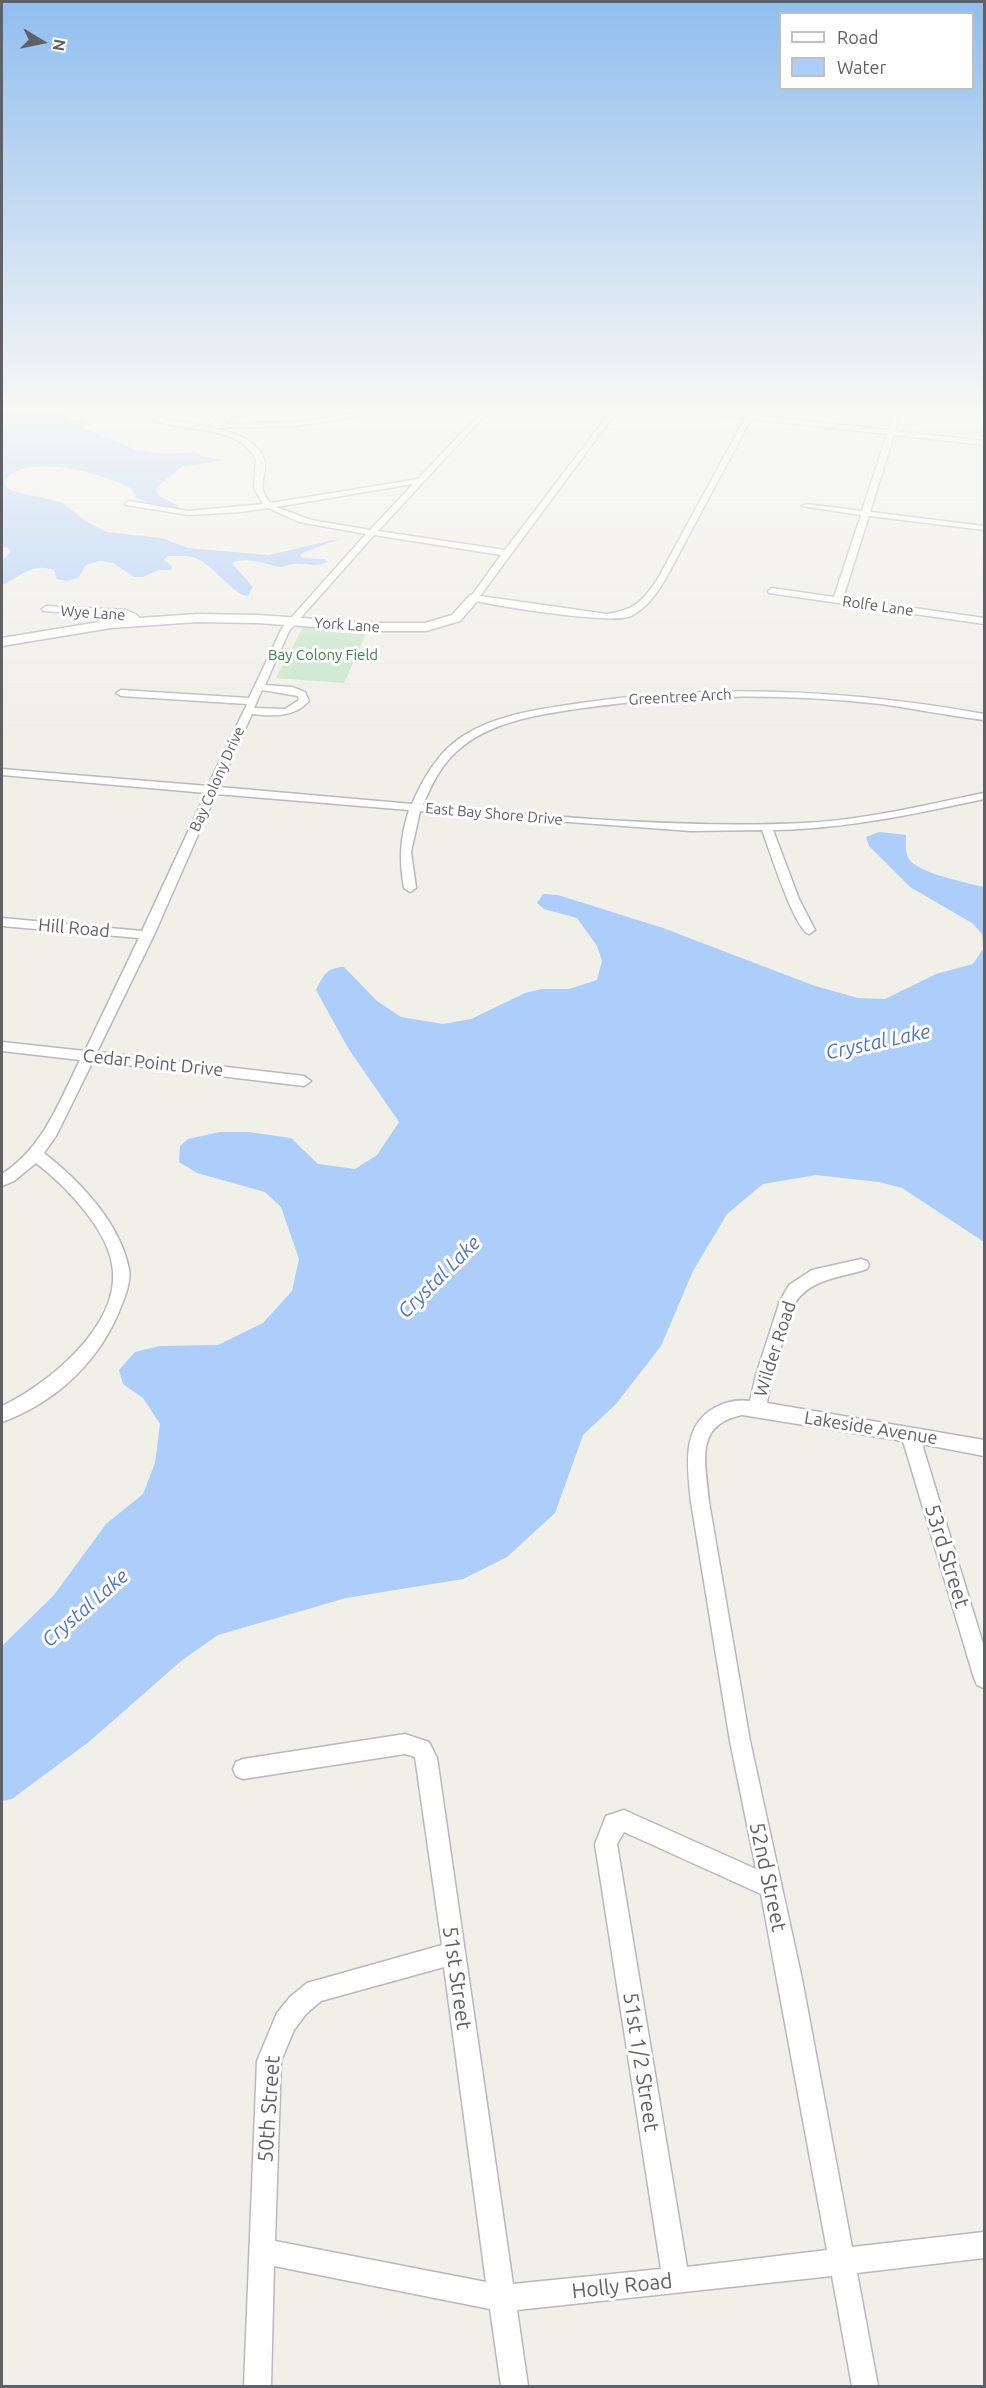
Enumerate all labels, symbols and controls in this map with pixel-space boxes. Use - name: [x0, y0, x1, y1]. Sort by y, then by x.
- north arrow: [12, 12, 72, 72]
- legend: [779, 12, 974, 90]
- text: Road: [837, 27, 879, 47]
- text: N: [50, 38, 70, 53]
- text: Water: [837, 57, 886, 77]
- street label: Rolfe Lane: [841, 592, 915, 620]
- street label: Wye Lane: [60, 602, 126, 624]
- street label: York Lane: [314, 614, 380, 636]
- park label: Bay Colony Field: [268, 646, 378, 664]
- street label: Greentree Arch: [628, 685, 732, 709]
- street label: Bay Colony Drive: [186, 724, 248, 834]
- street label: East Bay Shore Drive: [425, 799, 563, 829]
- street label: Hill Road: [37, 914, 111, 942]
- water label: Crystal Lake: [823, 1019, 933, 1065]
- street label: Cedar Point Drive: [82, 1045, 224, 1081]
- water label: Crystal Lake: [393, 1231, 485, 1323]
- street label: Wilder Road: [749, 1299, 801, 1399]
- street label: Lakeside Avenue: [803, 1407, 939, 1449]
- street label: 53rd Street: [919, 1501, 975, 1611]
- water label: Crystal Lake: [37, 1564, 133, 1652]
- street label: 52nd Street: [744, 1820, 792, 1934]
- street label: 51st Street: [437, 1925, 477, 2031]
- street label: 51st 1/2 Street: [618, 1991, 664, 2133]
- street label: 50th Street: [253, 2055, 285, 2163]
- street label: Holly Road: [570, 2268, 674, 2304]

